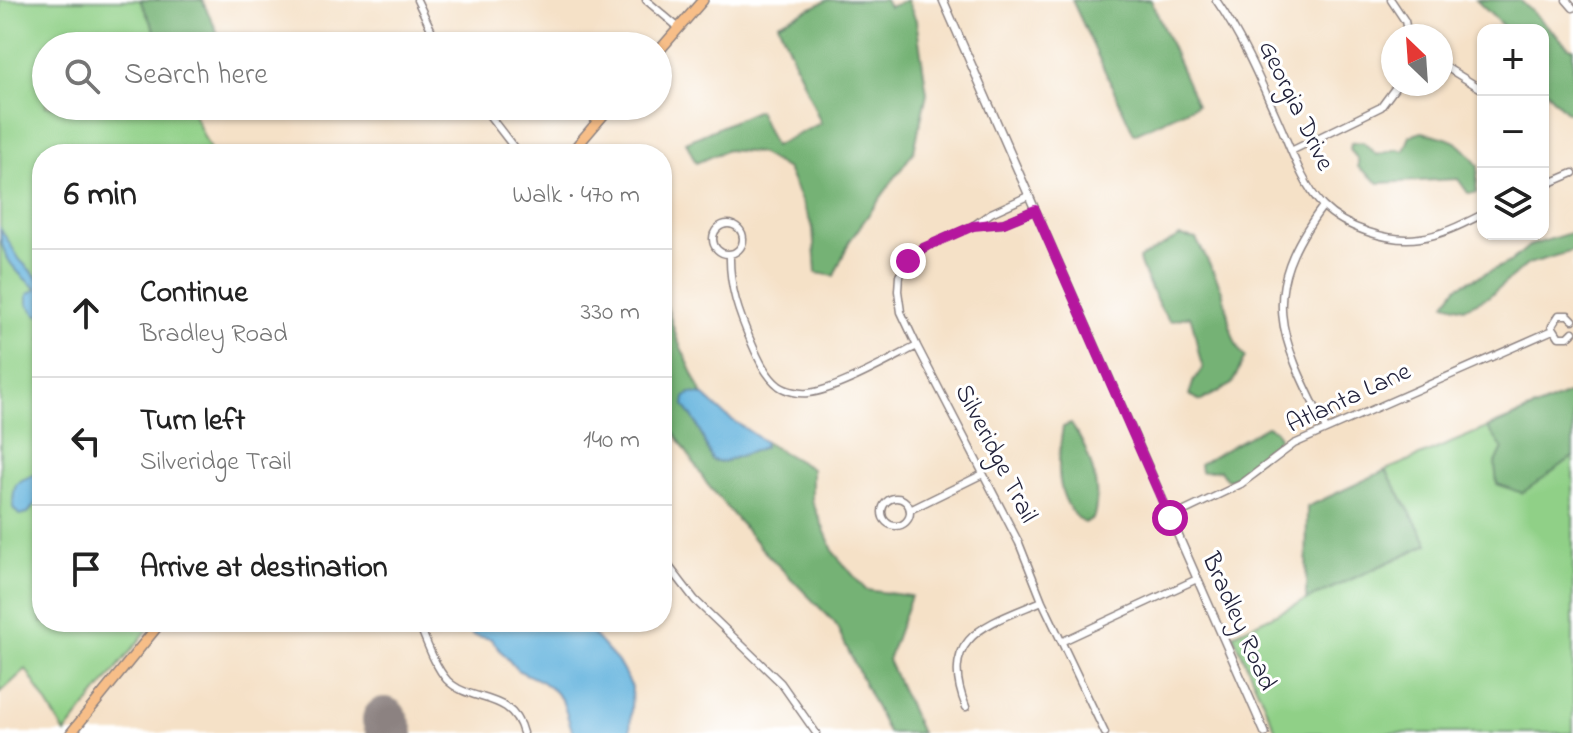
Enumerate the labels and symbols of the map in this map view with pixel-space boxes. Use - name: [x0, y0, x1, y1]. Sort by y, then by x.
- north arrow: [1381, 24, 1453, 96]
- street label: Georgia Drive: [1247, 34, 1343, 178]
- route end: [890, 243, 926, 279]
- street label: Atlanta Lane: [1281, 353, 1418, 444]
- street label: Silveridge Trail: [944, 378, 1046, 530]
- route start: [1152, 500, 1188, 536]
- street label: Bradley Road: [1190, 546, 1286, 698]

